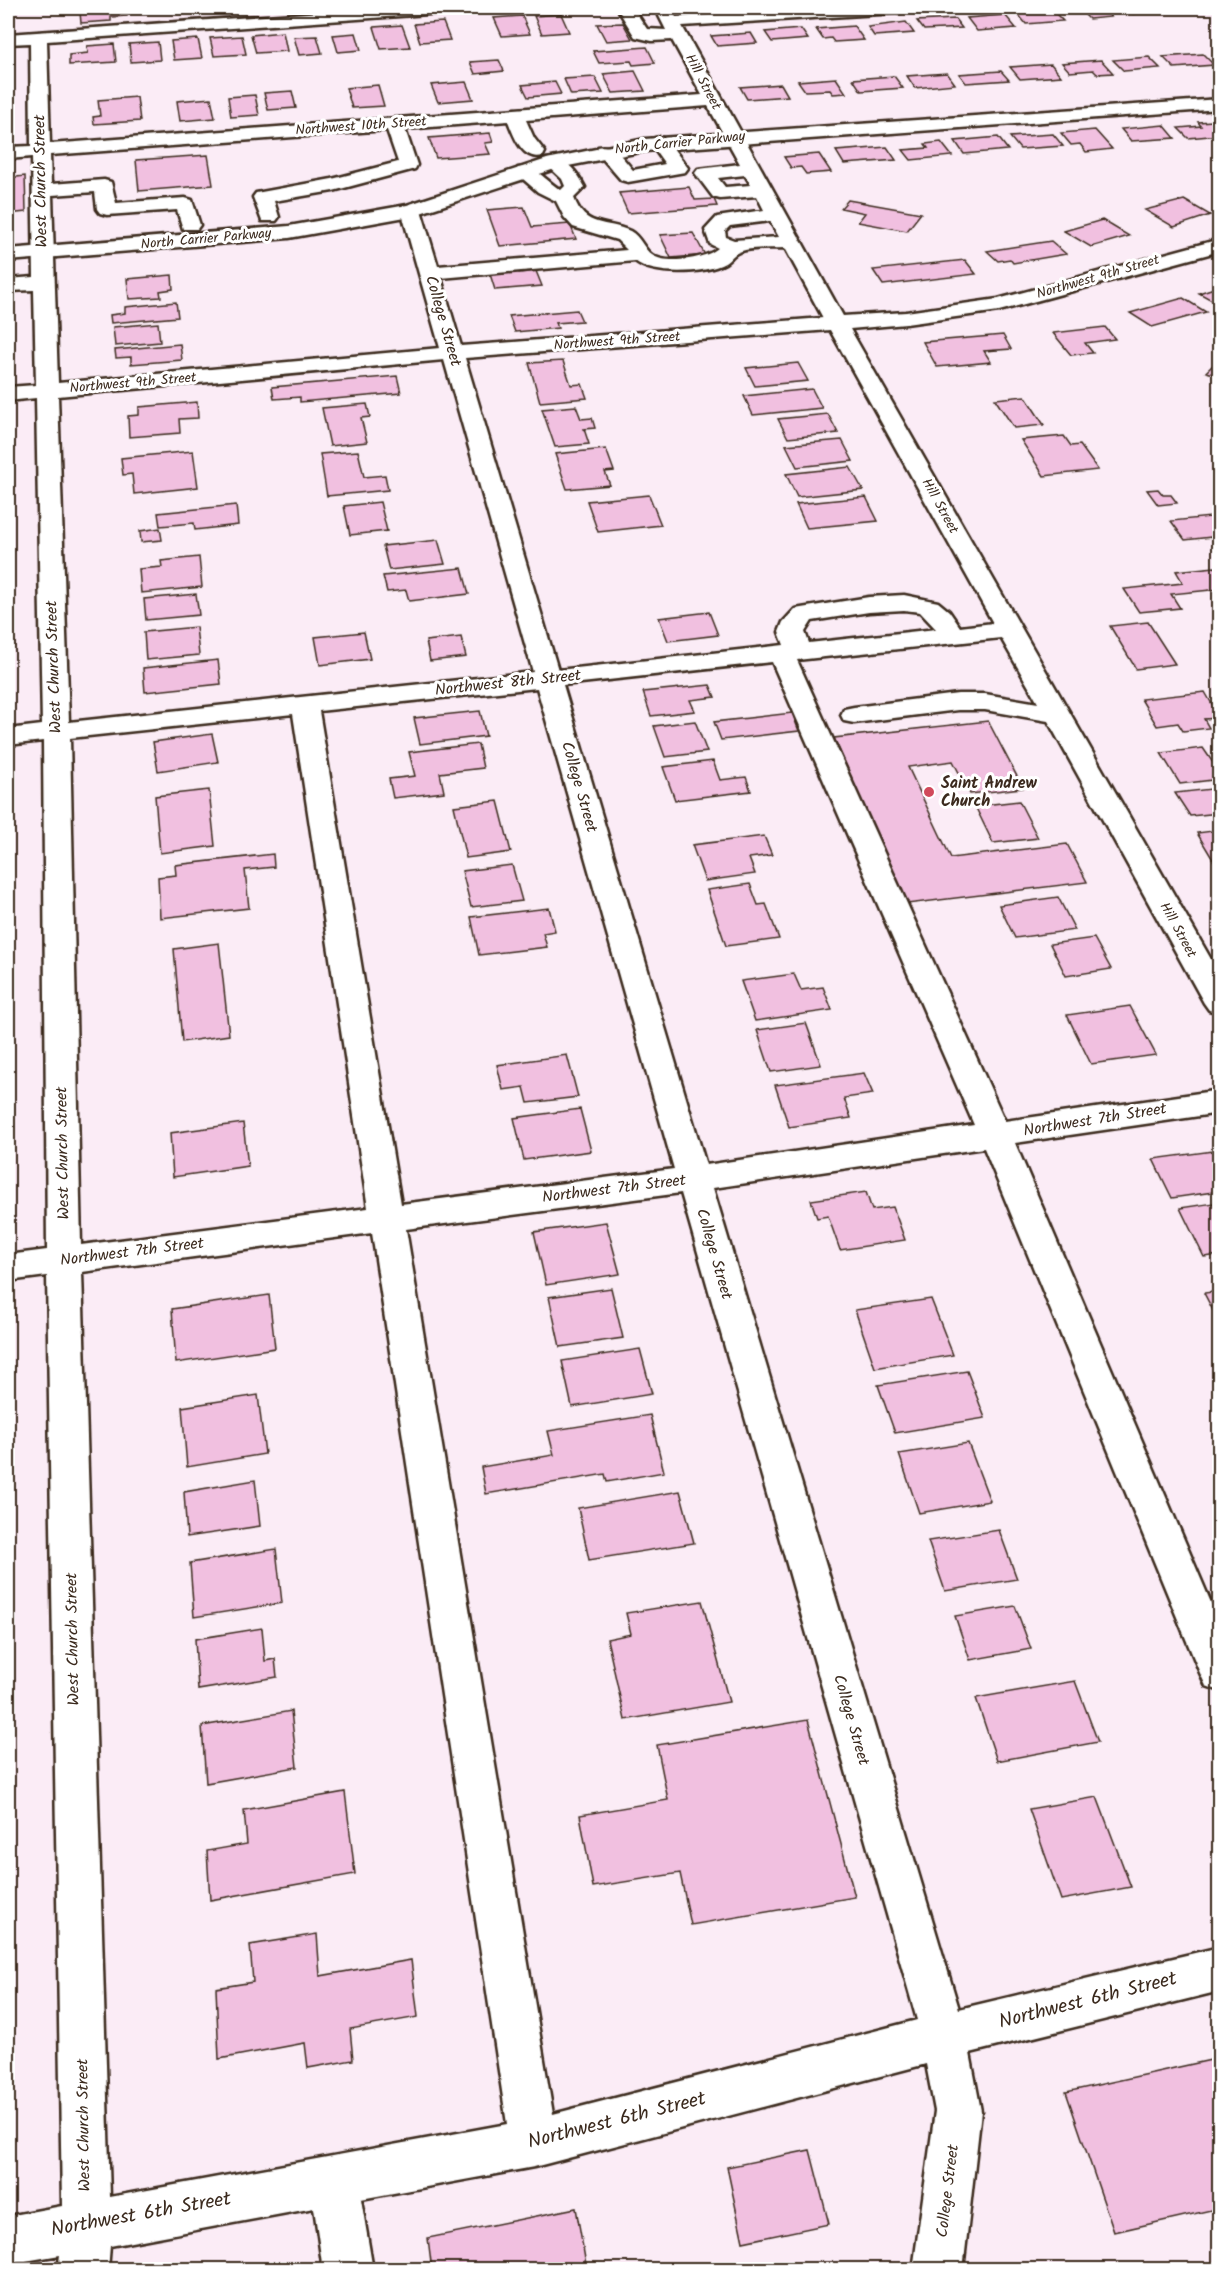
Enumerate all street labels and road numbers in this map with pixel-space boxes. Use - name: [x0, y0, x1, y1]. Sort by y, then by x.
- street label: Hill Street: [679, 50, 727, 114]
- street label: Northwest 10th Street: [295, 110, 428, 142]
- street label: West Church Street: [27, 114, 55, 248]
- street label: North Carrier Parkway: [614, 125, 747, 161]
- street label: North Carrier Parkway: [140, 222, 273, 256]
- street label: Northwest 9th Street: [1034, 249, 1163, 305]
- street label: College Street: [418, 273, 468, 370]
- street label: Northwest 9th Street: [553, 326, 682, 356]
- street label: Northwest 9th Street: [69, 366, 198, 399]
- street label: Hill Street: [916, 474, 965, 538]
- street label: West Church Street: [39, 599, 69, 734]
- street label: Northwest 8th Street: [434, 663, 583, 703]
- street label: College Street: [554, 739, 604, 836]
- street label: Hill Street: [1154, 898, 1203, 962]
- street label: West Church Street: [49, 1086, 77, 1220]
- street label: Northwest 7th Street: [1022, 1096, 1169, 1144]
- street label: Northwest 7th Street: [541, 1168, 688, 1210]
- street label: College Street: [689, 1206, 739, 1303]
- street label: Northwest 7th Street: [59, 1231, 206, 1273]
- street label: West Church Street: [59, 1572, 87, 1706]
- street label: College Street: [826, 1672, 876, 1769]
- street label: Northwest 6th Street: [995, 1963, 1181, 2039]
- street label: West Church Street: [70, 2058, 98, 2192]
- street label: Northwest 6th Street: [524, 2083, 710, 2159]
- street label: College Street: [930, 2142, 966, 2239]
- street label: Northwest 6th Street: [48, 2183, 234, 2247]

